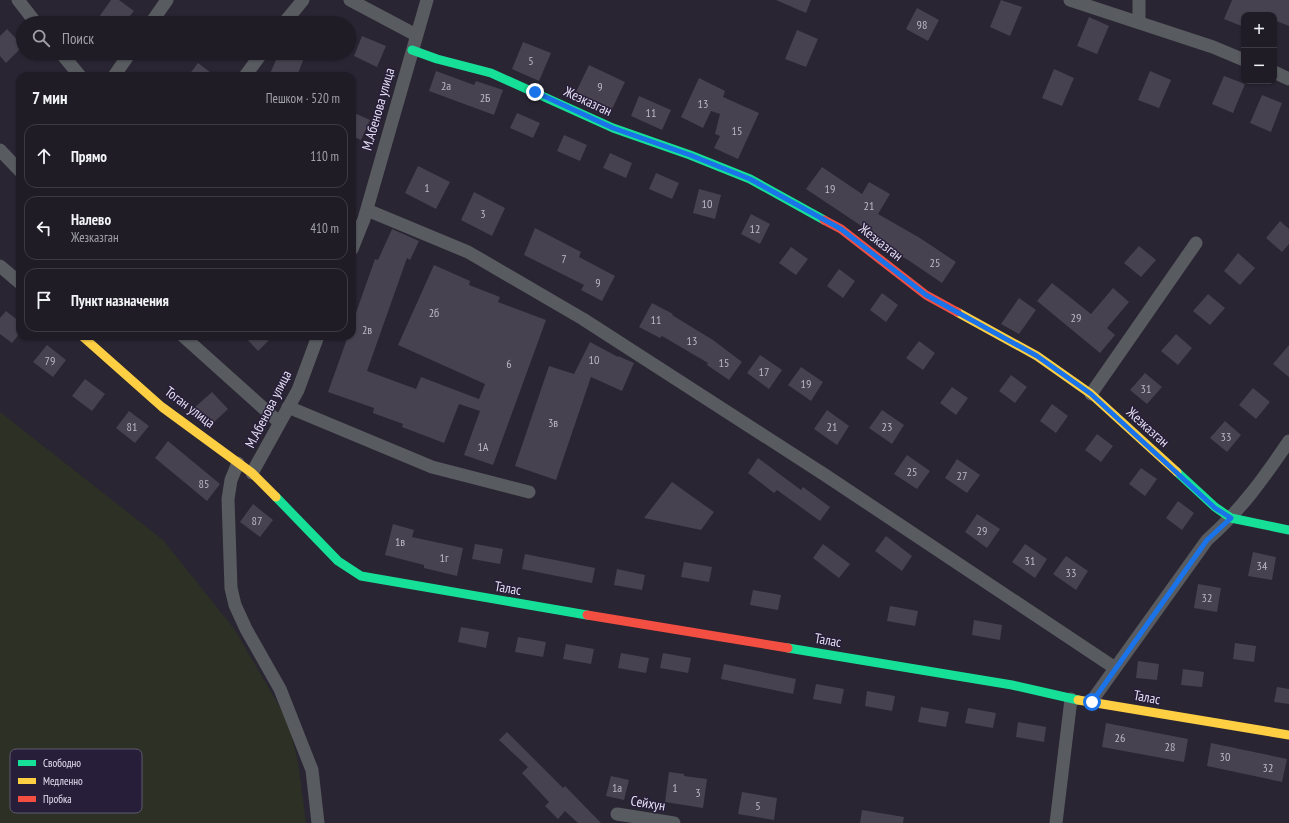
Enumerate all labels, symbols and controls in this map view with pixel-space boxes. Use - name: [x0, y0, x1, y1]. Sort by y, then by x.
- map controls: [1241, 12, 1277, 84]
- button: +: [1241, 12, 1277, 48]
- search box: [16, 16, 356, 60]
- house number: 98: [917, 17, 927, 32]
- icon: search: [30, 27, 52, 49]
- text: Поиск: [62, 29, 94, 48]
- button: −: [1241, 48, 1277, 84]
- house number: 5: [528, 53, 534, 68]
- street label: М.Абенова улица: [358, 66, 398, 152]
- house number: 2а: [441, 78, 451, 93]
- house number: 9: [597, 79, 603, 94]
- street label: Жезказган: [560, 82, 615, 120]
- route end: [526, 83, 544, 101]
- text: 7 мин: [32, 87, 68, 109]
- text: Пешком · 520 m: [266, 90, 340, 107]
- house number: 2Б: [480, 90, 490, 105]
- house number: 13: [698, 96, 708, 111]
- house number: 11: [646, 105, 656, 120]
- house number: 15: [732, 123, 742, 138]
- icon: ahead: [33, 145, 55, 167]
- text: Прямо: [71, 147, 107, 166]
- text: 110 m: [310, 148, 339, 165]
- house number: 1: [424, 180, 430, 195]
- house number: 19: [825, 181, 835, 196]
- house number: 10: [702, 196, 712, 211]
- house number: 21: [864, 198, 874, 213]
- house number: 3: [480, 206, 486, 221]
- text: Налево: [71, 210, 111, 229]
- icon: left: [33, 217, 55, 239]
- street label: Жезказган: [854, 219, 907, 265]
- text: 410 m: [310, 220, 339, 237]
- house number: 12: [750, 221, 760, 236]
- text: Жезказган: [71, 229, 119, 246]
- house number: 7: [561, 251, 567, 266]
- house number: 25: [930, 255, 940, 270]
- house number: 9: [595, 275, 601, 290]
- icon: arrive: [33, 289, 55, 311]
- text: Пункт назначения: [71, 291, 169, 310]
- house number: 2б: [429, 305, 439, 320]
- house number: 29: [1071, 310, 1081, 325]
- house number: 11: [651, 312, 661, 327]
- house number: 2в: [362, 322, 372, 337]
- house number: 13: [687, 333, 697, 348]
- house number: 10: [589, 352, 599, 367]
- house number: 79: [45, 353, 55, 368]
- house number: 15: [719, 355, 729, 370]
- house number: 6: [506, 356, 512, 371]
- house number: 17: [759, 364, 769, 379]
- street label: М.Абенова улица: [241, 367, 295, 451]
- house number: 19: [801, 376, 811, 391]
- house number: 31: [1141, 381, 1151, 396]
- street label: Тоган улица: [161, 382, 219, 432]
- street label: Жезказган: [1122, 403, 1173, 451]
- house number: 3в: [548, 415, 558, 430]
- house number: 81: [127, 419, 137, 434]
- house number: 21: [827, 419, 837, 434]
- house number: 23: [882, 419, 892, 434]
- house number: 33: [1221, 429, 1231, 444]
- house number: 1А: [477, 439, 489, 454]
- house number: 25: [907, 464, 917, 479]
- house number: 27: [957, 468, 967, 483]
- house number: 85: [199, 476, 209, 491]
- house number: 87: [252, 513, 262, 528]
- house number: 29: [977, 523, 987, 538]
- house number: 1в: [395, 534, 405, 549]
- house number: 1г: [440, 550, 449, 565]
- house number: 31: [1025, 553, 1035, 568]
- house number: 34: [1257, 558, 1268, 573]
- house number: 33: [1066, 565, 1076, 580]
- street label: Талас: [493, 577, 523, 599]
- house number: 32: [1202, 590, 1212, 605]
- street label: Талас: [813, 629, 843, 651]
- street label: Талас: [1132, 686, 1162, 708]
- route start: [1083, 693, 1101, 711]
- house number: 26: [1115, 730, 1125, 745]
- house number: 28: [1165, 739, 1175, 754]
- legend: [10, 749, 142, 813]
- house number: 30: [1220, 749, 1230, 764]
- text: Свободно: [43, 756, 81, 770]
- house number: 32: [1263, 760, 1273, 775]
- text: Медленно: [43, 774, 83, 788]
- house number: 1а: [612, 780, 622, 795]
- house number: 1: [672, 780, 678, 795]
- house number: 3: [695, 785, 701, 800]
- street label: Сейхун: [629, 791, 667, 815]
- text: Пробка: [43, 792, 72, 806]
- house number: 5: [755, 798, 761, 813]

